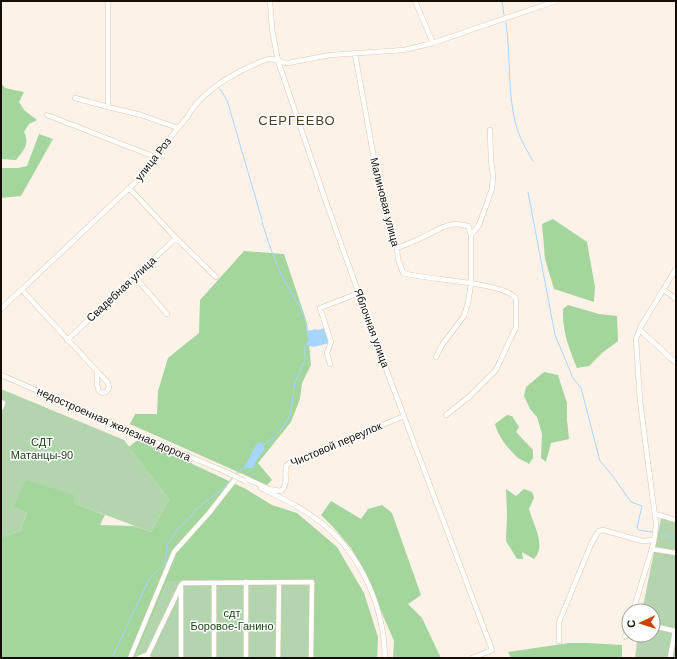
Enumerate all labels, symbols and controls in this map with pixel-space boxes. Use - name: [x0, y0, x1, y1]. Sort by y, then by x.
- district label: СЕРГЕЕВО: [258, 113, 336, 128]
- street label: улица Роз: [133, 135, 173, 183]
- street label: Малиновая улица: [368, 156, 402, 249]
- street label: Свадебная улица: [84, 253, 159, 324]
- street label: Яблочная улица: [352, 287, 392, 370]
- street label: недостроенная железная дорога: [35, 385, 194, 464]
- street label: Чистовой переулок: [289, 419, 384, 469]
- park label: СДТ Матанцы-90: [11, 436, 73, 461]
- north arrow: [621, 603, 661, 643]
- park label: сдт Боровое-Ганино: [190, 607, 274, 632]
- text: С: [625, 619, 637, 628]

